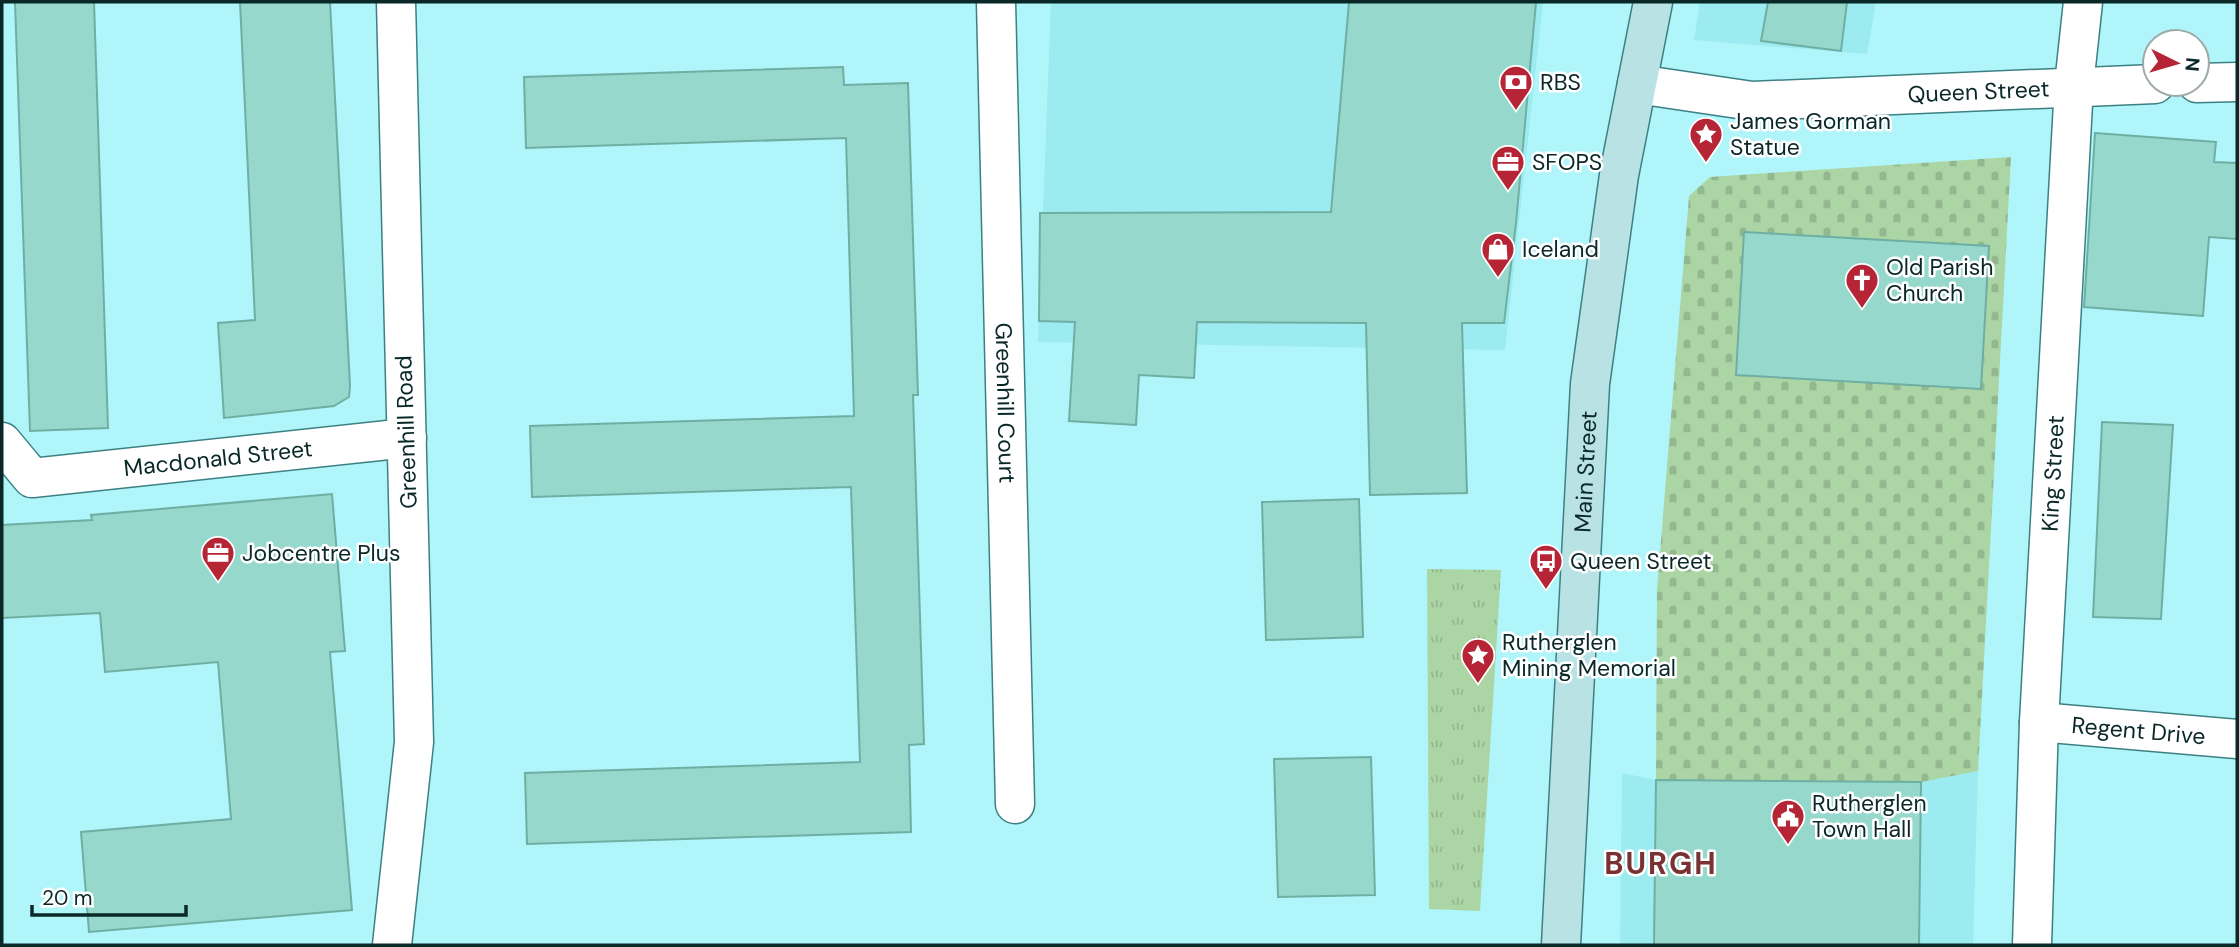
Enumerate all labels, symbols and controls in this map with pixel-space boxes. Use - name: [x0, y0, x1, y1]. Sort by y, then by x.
- north arrow: [2141, 28, 2211, 98]
- text: N: [2179, 56, 2205, 72]
- bank icon: RBS: [1497, 63, 1535, 112]
- place label: RBS: [1540, 67, 1581, 97]
- street label: Queen Street: [1907, 73, 2050, 109]
- place label: James Gorman Statue: [1730, 106, 1891, 162]
- place icon: James Gorman Statue: [1687, 115, 1725, 164]
- office icon: SFOPS: [1489, 143, 1527, 192]
- place label: SFOPS: [1532, 147, 1602, 177]
- shop icon: Iceland: [1479, 230, 1517, 279]
- place label: Iceland: [1522, 234, 1599, 264]
- place label: Old Parish Church: [1886, 252, 1994, 308]
- church icon: Old Parish Church: [1843, 261, 1881, 310]
- street label: Greenhill Court: [989, 322, 1022, 484]
- street label: Greenhill Road: [388, 355, 424, 509]
- street label: Main Street: [1567, 410, 1604, 533]
- street label: King Street: [2034, 415, 2071, 532]
- street label: Macdonald Street: [122, 433, 314, 483]
- office icon: Jobcentre Plus: [199, 534, 237, 583]
- place label: Jobcentre Plus: [242, 538, 400, 568]
- bus stop icon: Queen Street: [1527, 542, 1565, 591]
- place label: Queen Street: [1570, 546, 1712, 576]
- place label: Rutherglen Mining Memorial: [1502, 627, 1676, 683]
- place icon: Rutherglen Mining Memorial: [1459, 636, 1497, 685]
- street label: Regent Drive: [2070, 710, 2207, 751]
- place label: Rutherglen Town Hall: [1812, 788, 1927, 844]
- public building icon: Rutherglen Town Hall: [1769, 797, 1807, 846]
- district label: BURGH: [1604, 844, 1718, 883]
- scale bar: [32, 874, 186, 918]
- text: 20 m: [42, 884, 93, 912]

